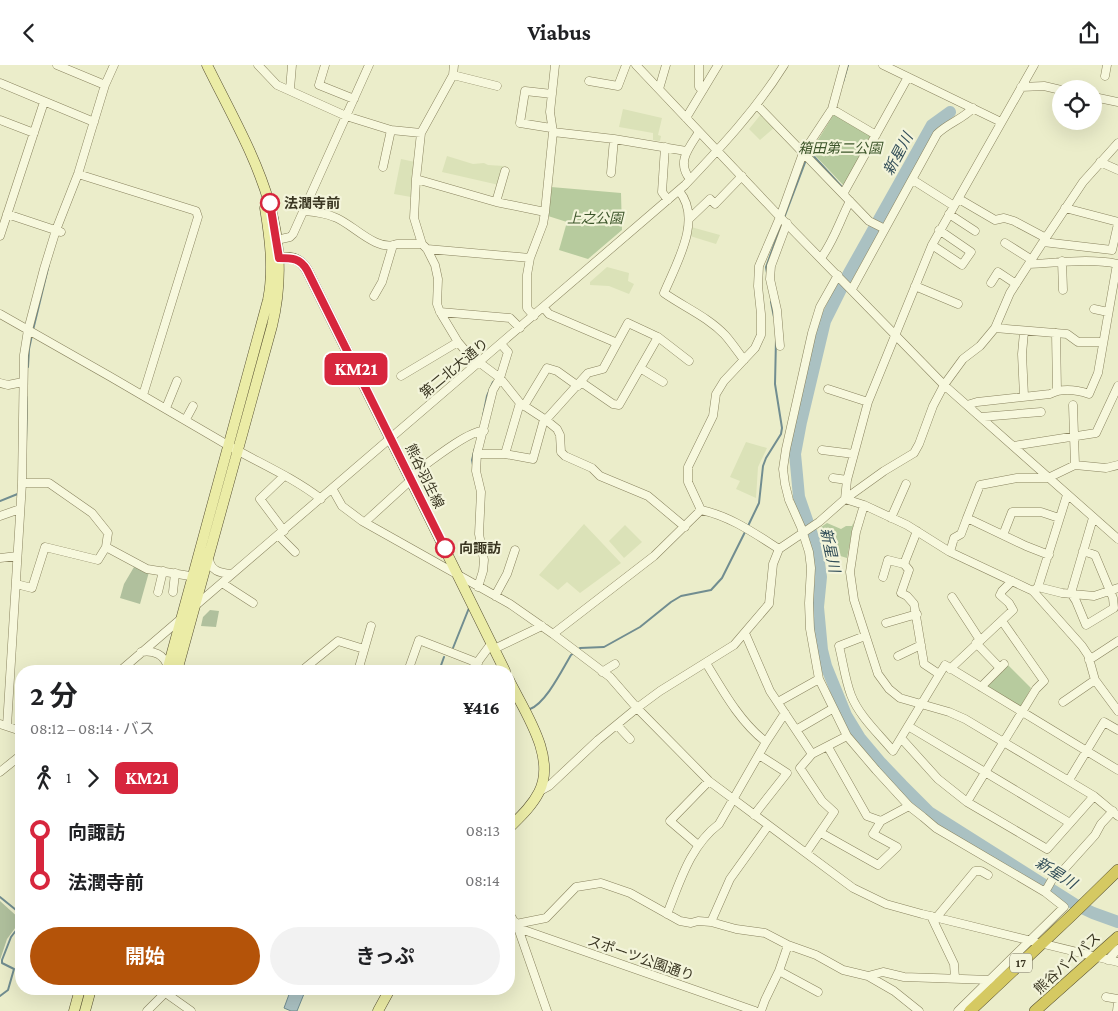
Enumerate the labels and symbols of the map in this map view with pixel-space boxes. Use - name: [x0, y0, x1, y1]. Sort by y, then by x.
- water label: 新星川: [880, 129, 917, 178]
- park label: 箱田第二公園: [798, 140, 884, 156]
- marker: 法潤寺前: [260, 193, 280, 213]
- place label: 法潤寺前: [284, 195, 340, 211]
- park label: 上之公園: [567, 210, 625, 226]
- street label: 第二北大通り: [417, 335, 491, 401]
- line badge: KM21: [321, 353, 391, 385]
- street label: 熊谷羽生線: [402, 441, 448, 511]
- water label: 新星川: [817, 526, 843, 576]
- marker: 向諏訪: [435, 538, 455, 558]
- place label: 向諏訪: [459, 540, 501, 556]
- water label: 新星川: [1033, 854, 1081, 893]
- street label: 熊谷バイパス: [1031, 929, 1103, 997]
- street label: スポーツ公園通り: [586, 932, 696, 984]
- road number: 17: [1010, 953, 1032, 973]

